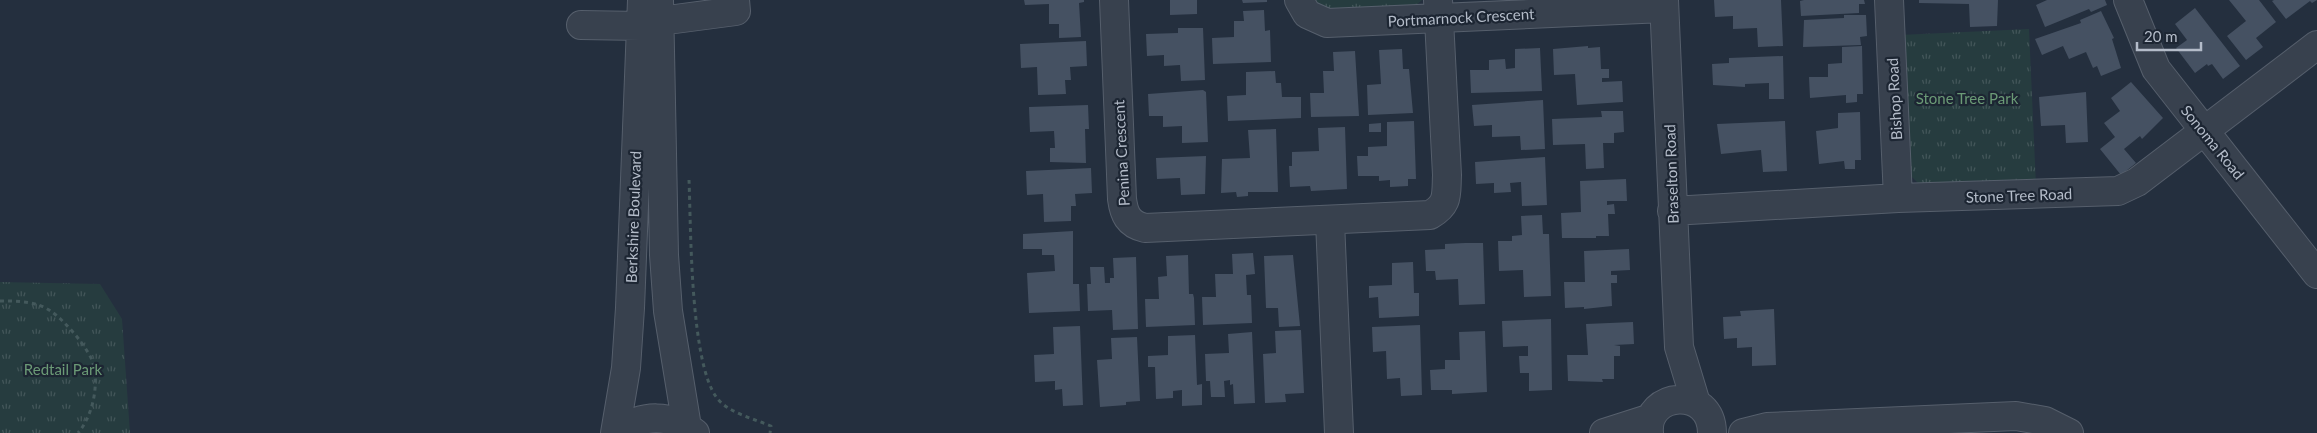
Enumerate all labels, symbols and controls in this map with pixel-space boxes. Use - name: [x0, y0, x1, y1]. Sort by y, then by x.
- street label: Portmarnock Crescent: [1387, 4, 1535, 30]
- scale bar: [2137, 20, 2201, 52]
- text: 20 m: [2144, 27, 2178, 45]
- street label: Bishop Road: [1883, 58, 1905, 140]
- park label: Stone Tree Park: [1916, 89, 2019, 107]
- street label: Penina Crescent: [1109, 99, 1133, 207]
- street label: Sonoma Road: [2178, 101, 2248, 183]
- street label: Braselton Road: [1660, 124, 1682, 224]
- street label: Berkshire Boulevard: [622, 151, 644, 283]
- street label: Stone Tree Road: [1965, 184, 2073, 206]
- park label: Redtail Park: [24, 360, 103, 378]

